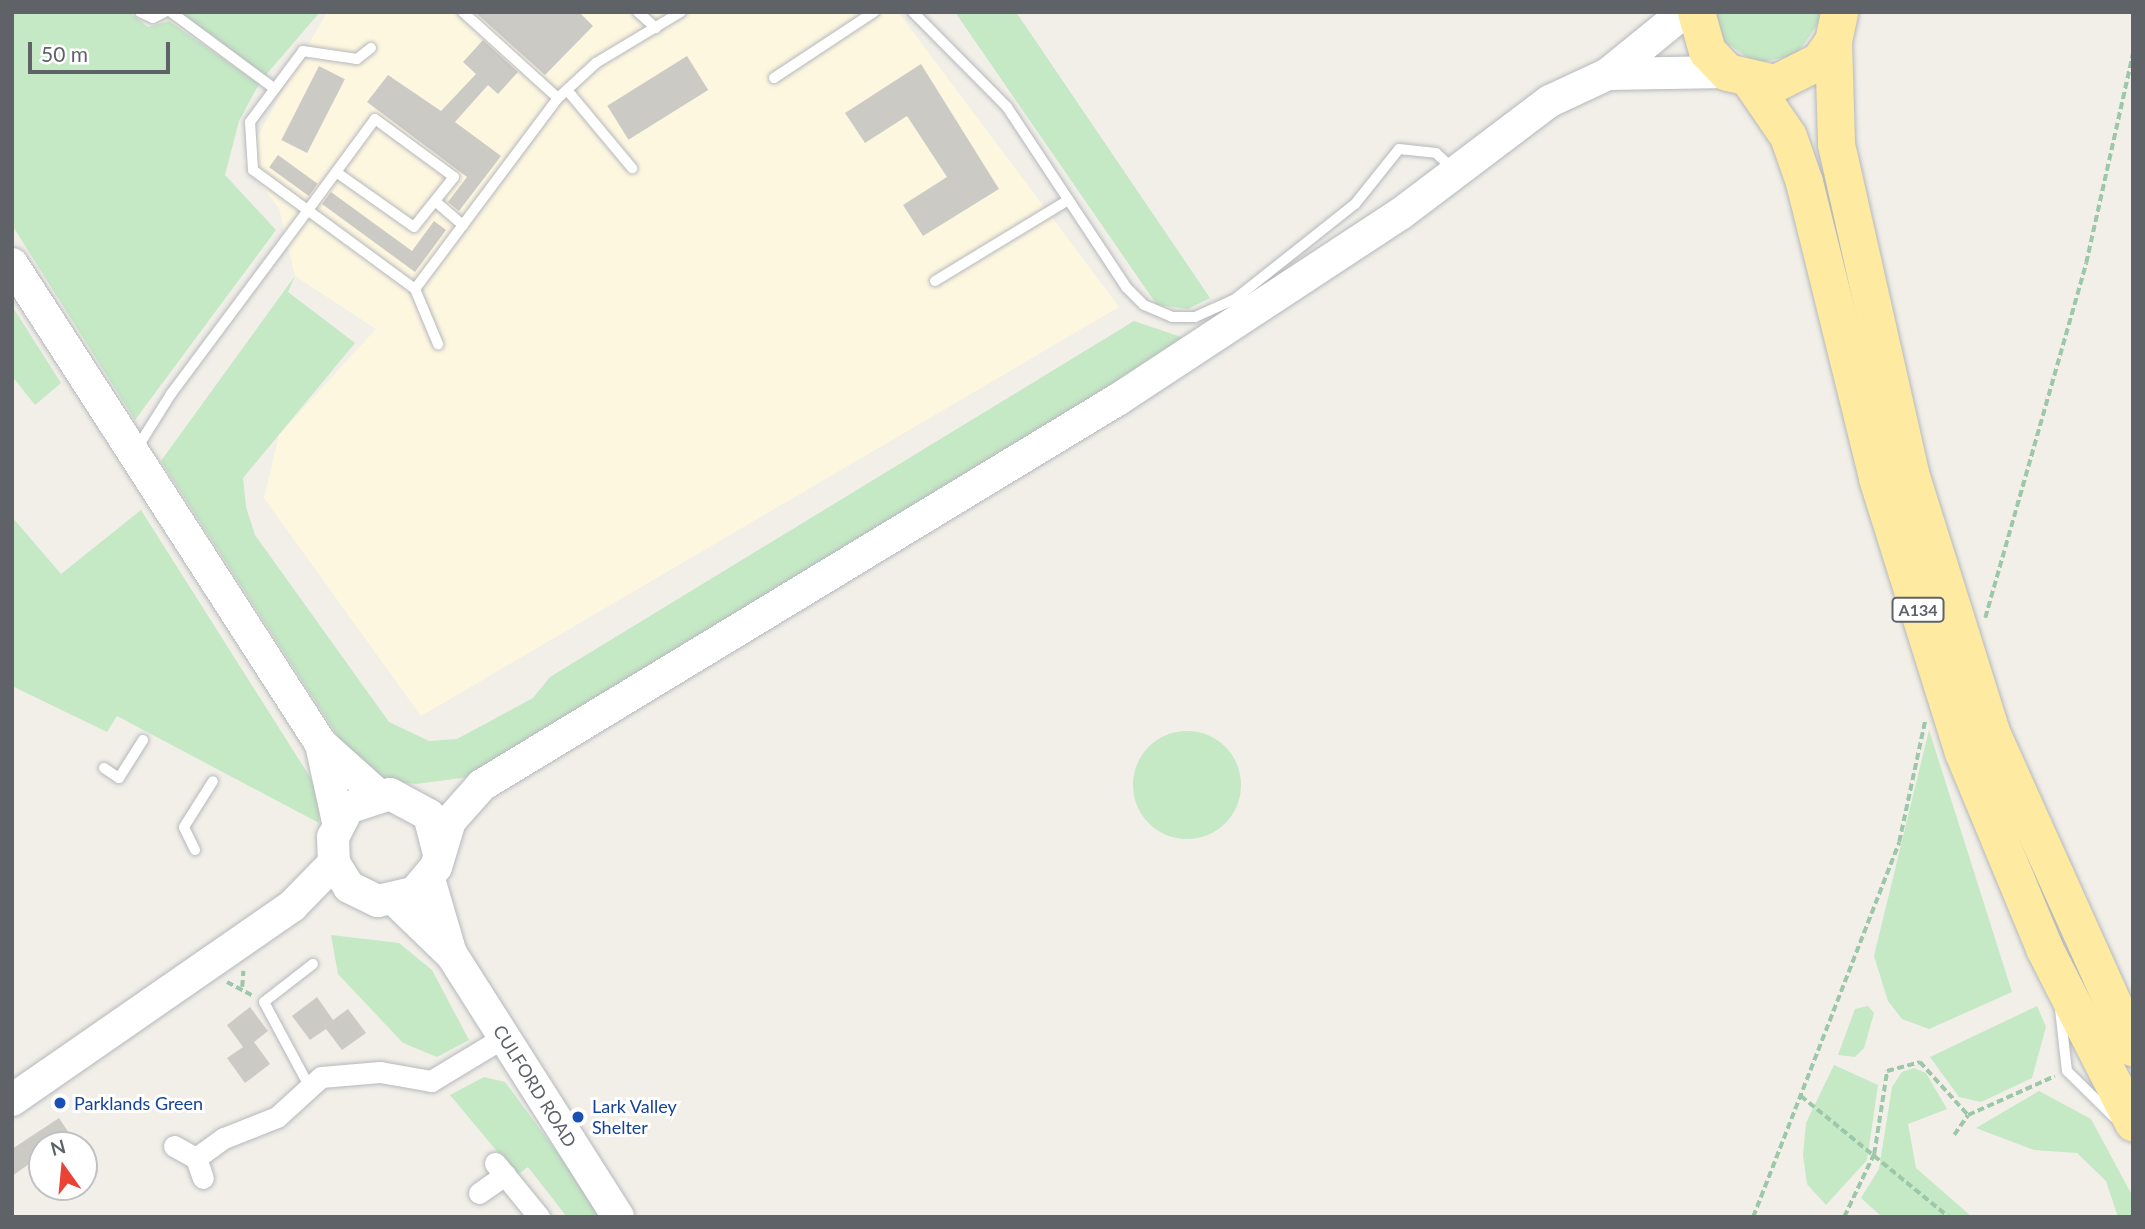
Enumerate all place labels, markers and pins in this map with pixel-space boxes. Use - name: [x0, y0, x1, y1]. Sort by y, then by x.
- place label: Parklands Green: [74, 1092, 203, 1114]
- marker: Parklands Green: [52, 1095, 68, 1111]
- place label: Lark Valley Shelter: [592, 1096, 677, 1138]
- marker: Lark Valley Shelter: [570, 1109, 586, 1125]

